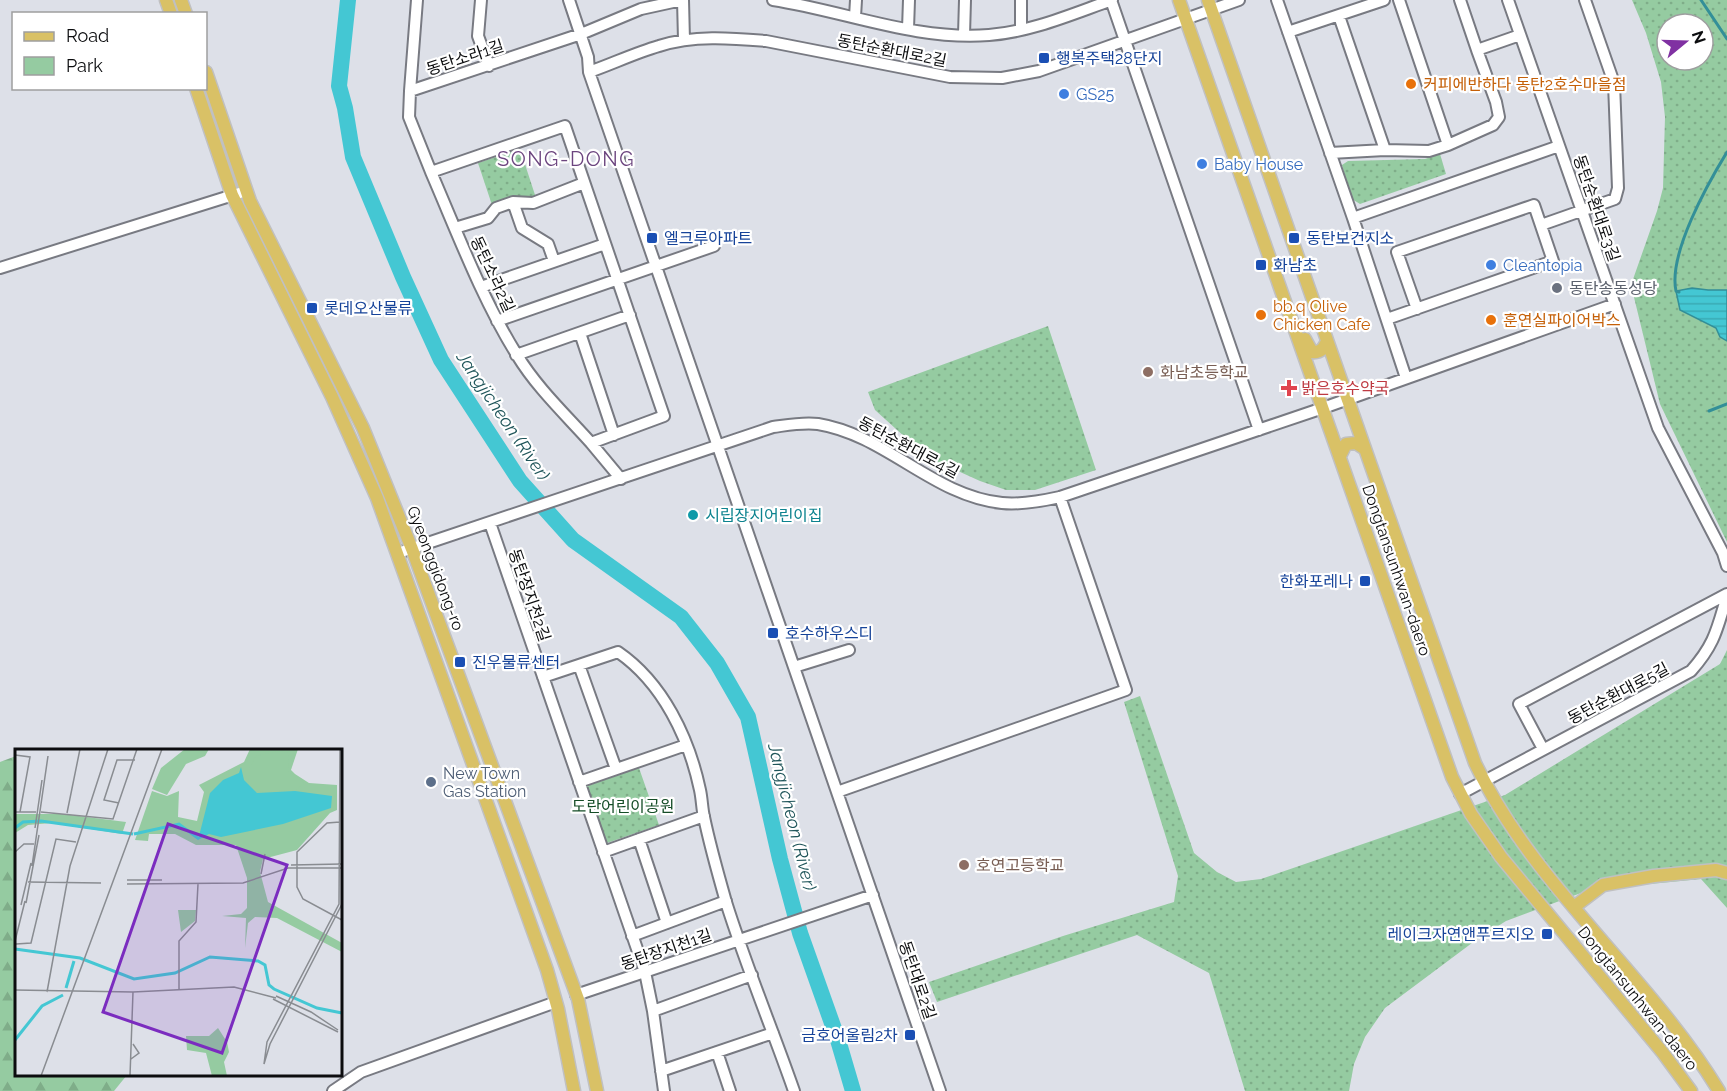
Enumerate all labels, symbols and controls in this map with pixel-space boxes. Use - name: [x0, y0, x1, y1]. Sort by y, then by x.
- legend: [12, 12, 207, 90]
- north arrow: [1655, 12, 1715, 72]
- text: Road: [66, 25, 109, 46]
- text: N: [1688, 28, 1710, 46]
- street label: 동탄순환대로2길: [835, 31, 948, 70]
- street label: 동탄소라1길: [424, 36, 506, 79]
- place label: 행복주택28단지: [1056, 49, 1162, 68]
- marker: 행복주택28단지: [1037, 51, 1051, 65]
- text: Park: [66, 55, 103, 76]
- place label: 커피에반하다 동탄2호수마을점: [1423, 75, 1627, 94]
- marker: 커피에반하다 동탄2호수마을점: [1404, 77, 1418, 91]
- place label: GS25: [1076, 85, 1115, 104]
- marker: GS25: [1057, 87, 1071, 101]
- district label: SONG-DONG: [497, 147, 635, 171]
- street label: 동탄순환대로3길: [1569, 152, 1624, 264]
- place label: Baby House: [1214, 155, 1303, 174]
- marker: Baby House: [1195, 157, 1209, 171]
- place label: 엘크루아파트: [664, 229, 752, 248]
- place label: 동탄보건지소: [1306, 229, 1394, 248]
- marker: 엘크루아파트: [645, 231, 659, 245]
- marker: 동탄보건지소: [1287, 231, 1301, 245]
- street label: 동탄소라2길: [467, 233, 518, 315]
- place label: 화남초: [1273, 256, 1317, 275]
- place label: Cleantopia: [1503, 256, 1583, 275]
- marker: 화남초: [1254, 258, 1268, 272]
- marker: Cleantopia: [1484, 258, 1498, 272]
- place label: 동탄송동성당: [1569, 279, 1658, 298]
- marker: 동탄송동성당: [1550, 281, 1564, 295]
- place label: bb.q Olive Chicken Cafe: [1273, 297, 1370, 334]
- place label: 롯데오산물류: [324, 299, 413, 318]
- marker: 롯데오산물류: [305, 301, 319, 315]
- marker: bb.q Olive Chicken Cafe: [1254, 308, 1268, 322]
- place label: 훈연실파이어박스: [1503, 311, 1621, 330]
- marker: 훈연실파이어박스: [1484, 313, 1498, 327]
- water label: Jangjicheon (River): [452, 347, 554, 484]
- place label: 화남초등학교: [1160, 363, 1248, 382]
- marker: 화남초등학교: [1141, 365, 1155, 379]
- place label: 밝은호수약국: [1301, 379, 1389, 398]
- marker: 밝은호수약국: [1282, 381, 1296, 395]
- street label: 동탄순환대로4길: [855, 413, 963, 482]
- street label: Dongtansunhwan-daero: [1358, 482, 1435, 658]
- street label: Gyeonggidong-ro: [403, 503, 468, 633]
- place label: 시립장지어린이집: [705, 506, 823, 525]
- marker: 시립장지어린이집: [686, 508, 700, 522]
- street label: 동탄장지천2길: [505, 546, 554, 644]
- place label: 한화포레나: [1279, 572, 1353, 591]
- marker: 한화포레나: [1358, 574, 1372, 588]
- place label: 호수하우스디: [785, 624, 873, 643]
- marker: 호수하우스디: [766, 626, 780, 640]
- place label: 진우물류센터: [472, 653, 560, 672]
- marker: 진우물류센터: [453, 655, 467, 669]
- street label: 동탄순환대로5길: [1564, 659, 1672, 728]
- water label: Jangjicheon (River): [764, 740, 821, 893]
- inset map: [15, 749, 342, 1076]
- place label: New Town Gas Station: [443, 764, 526, 801]
- marker: New Town Gas Station: [424, 775, 438, 789]
- park label: 도란어린이공원: [571, 797, 675, 816]
- place label: 호연고등학교: [976, 856, 1064, 875]
- marker: 호연고등학교: [957, 858, 971, 872]
- street label: Dongtansunhwan-daero: [1574, 922, 1702, 1074]
- street label: 동탄장지천1길: [618, 925, 714, 974]
- place label: 레이크자연앤푸르지오: [1388, 925, 1535, 944]
- marker: 레이크자연앤푸르지오: [1540, 927, 1554, 941]
- street label: 동탄대로2길: [895, 938, 940, 1022]
- place label: 금호어울림2차: [801, 1026, 898, 1045]
- marker: 금호어울림2차: [903, 1028, 917, 1042]

